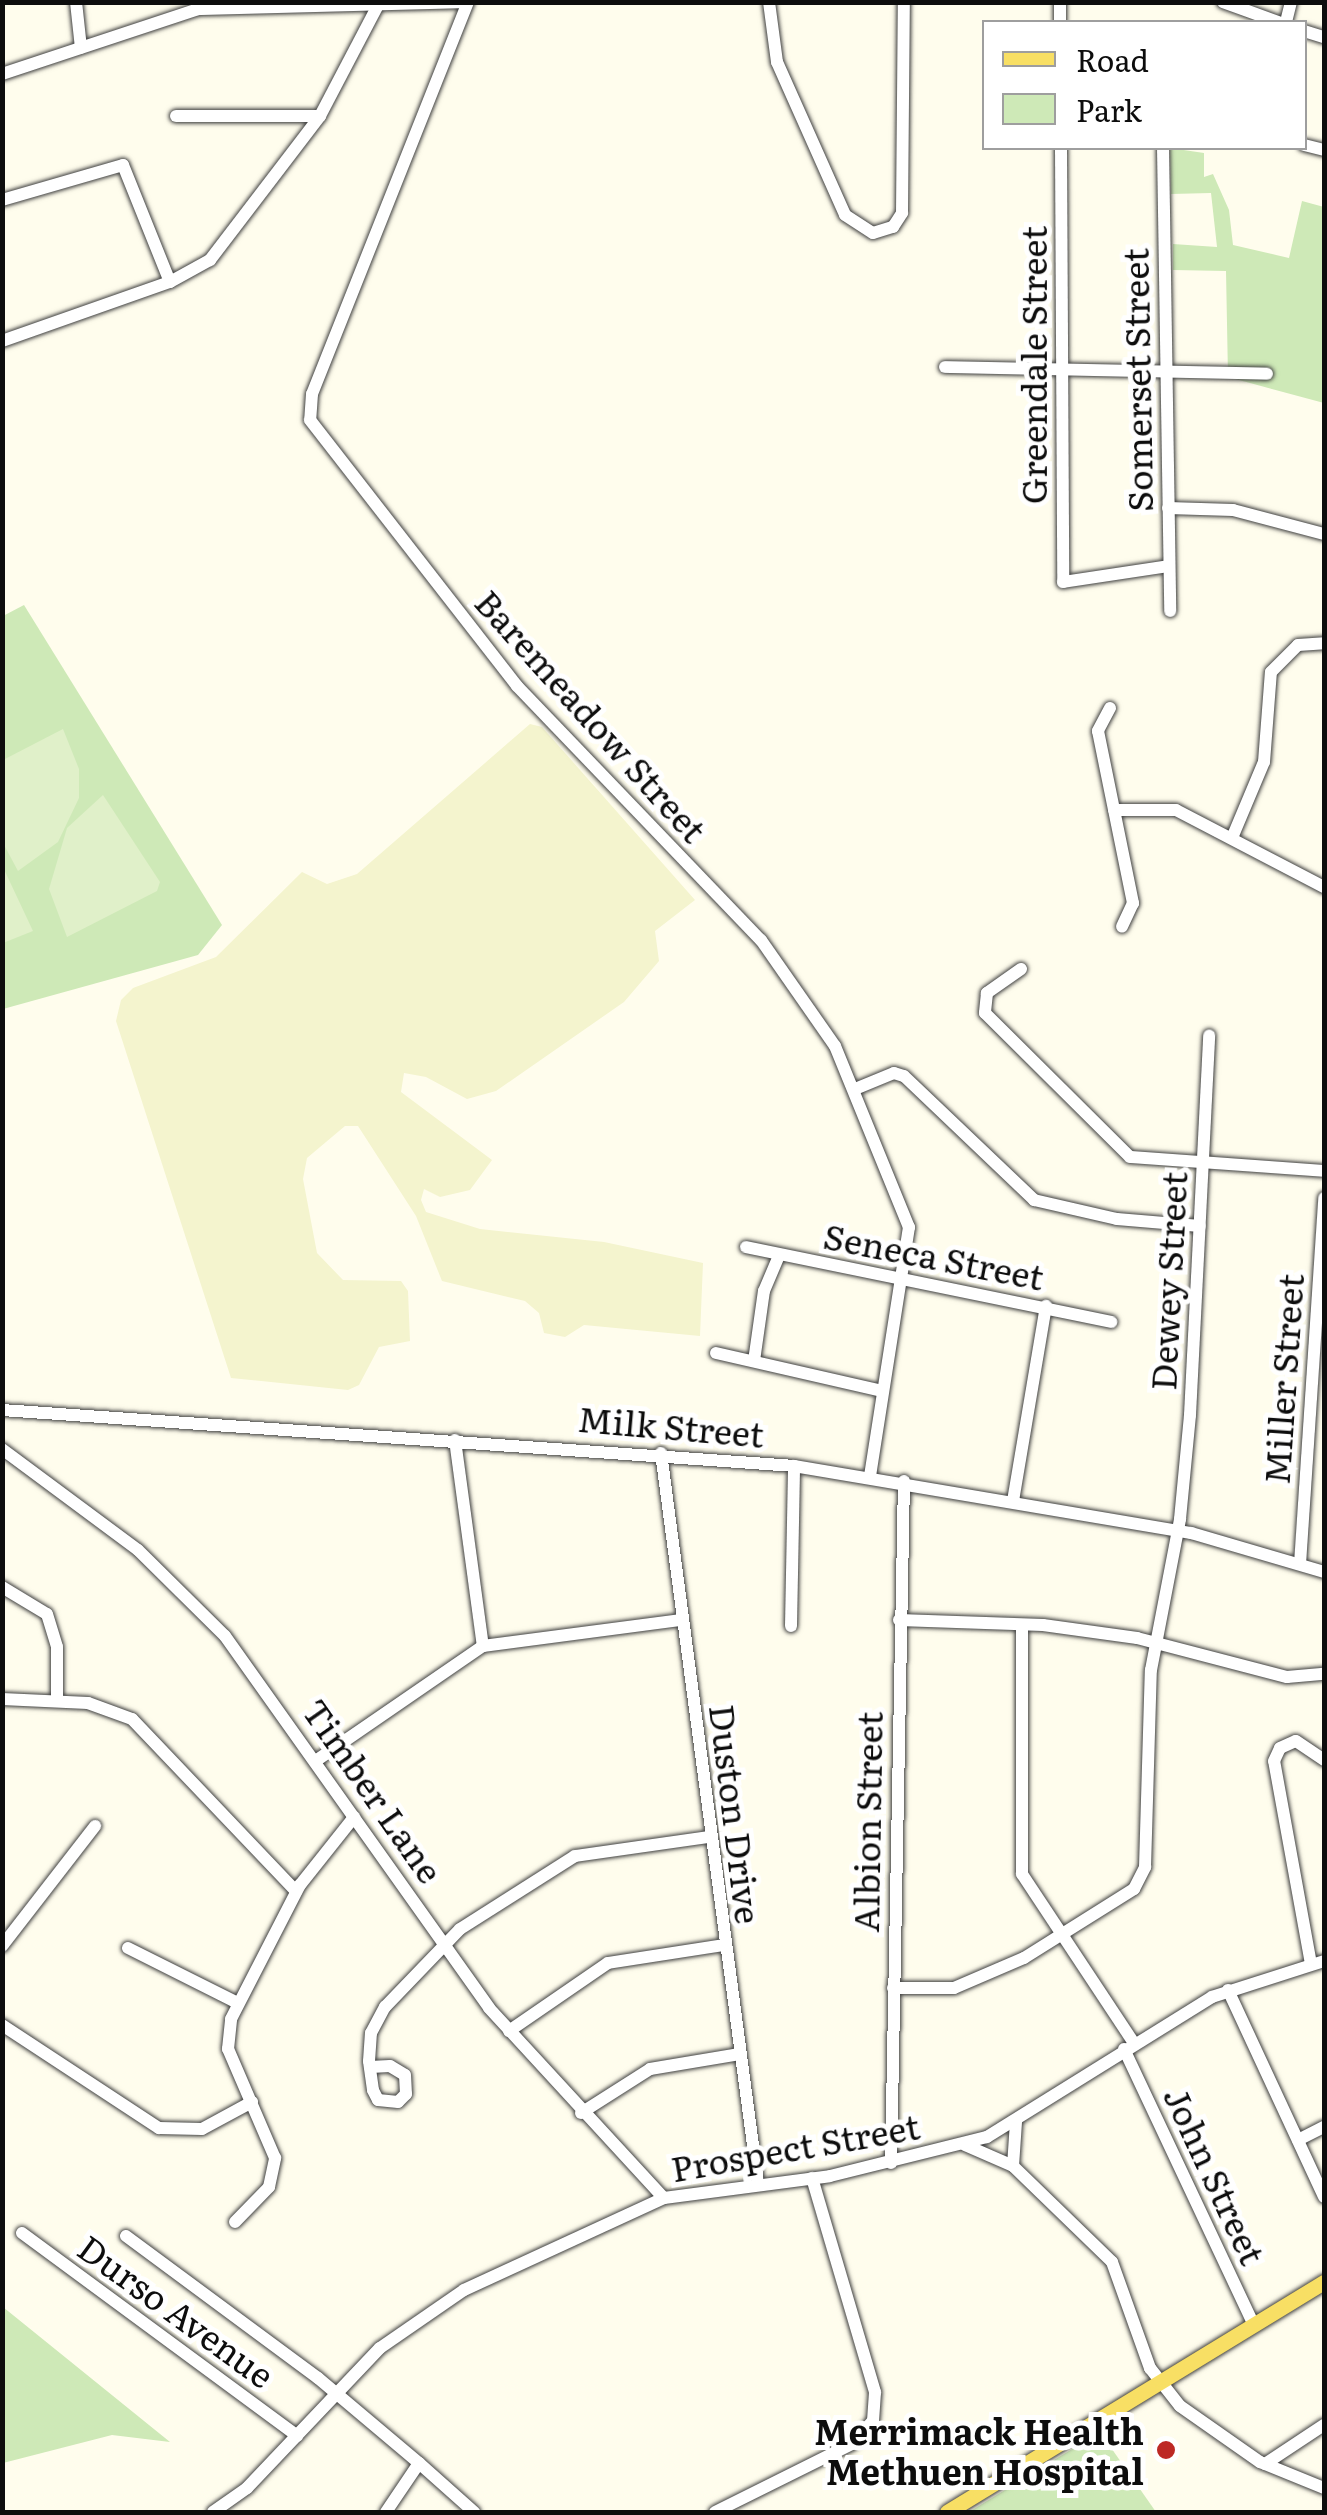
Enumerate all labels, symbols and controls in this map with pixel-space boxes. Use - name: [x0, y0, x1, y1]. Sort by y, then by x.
- legend: [982, 20, 1307, 150]
- text: Road: [1076, 37, 1149, 81]
- text: Park: [1076, 87, 1142, 131]
- street label: Greendale Street: [1011, 226, 1053, 504]
- street label: Somerset Street: [1113, 248, 1159, 512]
- street label: Baremeadow Street: [468, 580, 716, 850]
- street label: Dewey Street: [1140, 1171, 1194, 1391]
- street label: Seneca Street: [820, 1213, 1048, 1297]
- street label: Miller Street: [1254, 1272, 1310, 1486]
- street label: Milk Street: [576, 1396, 766, 1454]
- street label: Timber Lane: [295, 1690, 453, 1890]
- street label: Duston Drive: [703, 1702, 771, 1926]
- street label: Albion Street: [843, 1711, 889, 1933]
- street label: John Street: [1157, 2079, 1275, 2271]
- street label: Prospect Street: [667, 2103, 923, 2189]
- street label: Durso Avenue: [71, 2225, 283, 2395]
- place label: Merrimack Health Methuen Hospital: [814, 2409, 1144, 2491]
- marker: Merrimack Health Methuen Hospital: [1153, 2437, 1179, 2463]

